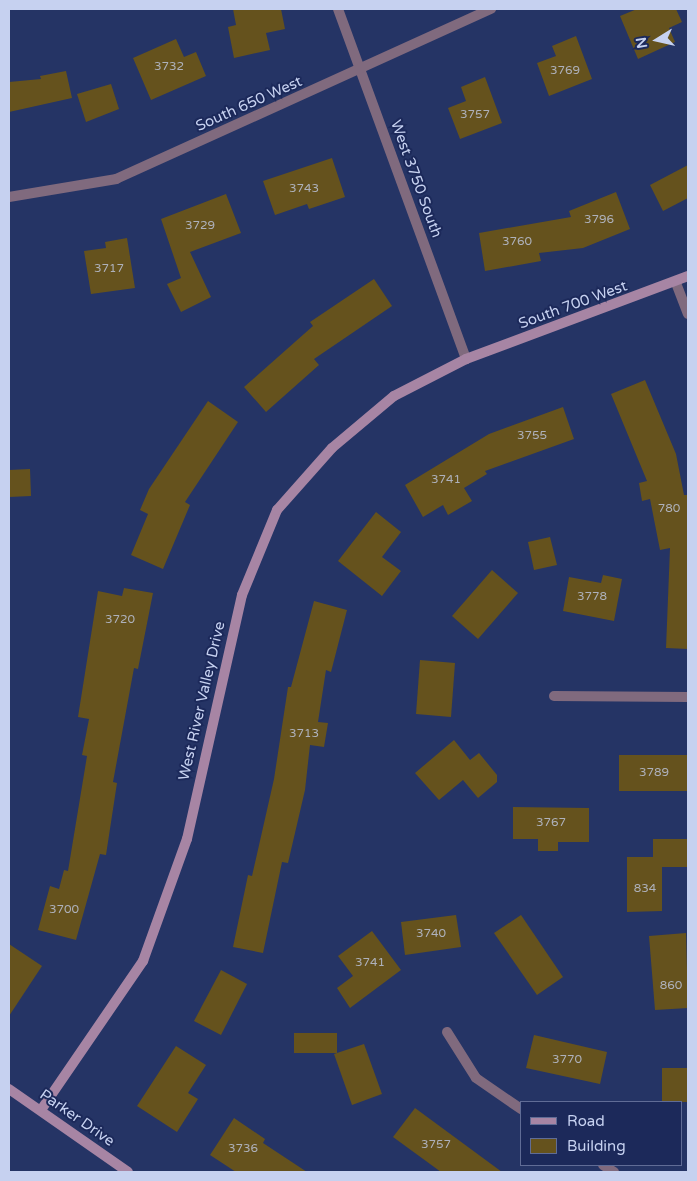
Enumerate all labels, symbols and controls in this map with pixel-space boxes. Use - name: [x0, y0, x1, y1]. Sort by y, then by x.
- north arrow: [632, 15, 682, 65]
- text: N: [632, 36, 651, 50]
- house number: 3732: [154, 60, 184, 74]
- house number: 3769: [550, 64, 580, 78]
- street label: South 650 West: [193, 73, 305, 135]
- house number: 3757: [460, 108, 490, 122]
- street label: West 3750 South: [386, 118, 446, 240]
- house number: 3743: [289, 182, 319, 196]
- house number: 3796: [584, 213, 614, 227]
- house number: 3729: [185, 219, 215, 233]
- house number: 3760: [502, 235, 532, 249]
- house number: 3717: [94, 262, 124, 276]
- street label: South 700 West: [516, 277, 630, 333]
- house number: 3755: [517, 429, 547, 443]
- house number: 3741: [431, 473, 461, 487]
- house number: 780: [658, 502, 680, 516]
- house number: 3778: [577, 590, 607, 604]
- house number: 3720: [105, 613, 135, 627]
- street label: West River Valley Drive: [175, 620, 229, 782]
- house number: 3713: [289, 727, 319, 741]
- house number: 3789: [639, 766, 669, 780]
- house number: 3767: [536, 816, 566, 830]
- house number: 834: [634, 882, 656, 896]
- house number: 3700: [49, 903, 79, 917]
- house number: 3740: [416, 927, 446, 941]
- house number: 3741: [355, 956, 385, 970]
- house number: 860: [660, 979, 682, 993]
- house number: 3770: [552, 1053, 582, 1067]
- street label: Parker Drive: [36, 1086, 118, 1150]
- legend: [520, 1101, 682, 1166]
- text: Road: [567, 1112, 605, 1130]
- text: Building: [567, 1137, 626, 1155]
- house number: 3757: [421, 1138, 451, 1152]
- house number: 3736: [228, 1142, 258, 1156]

